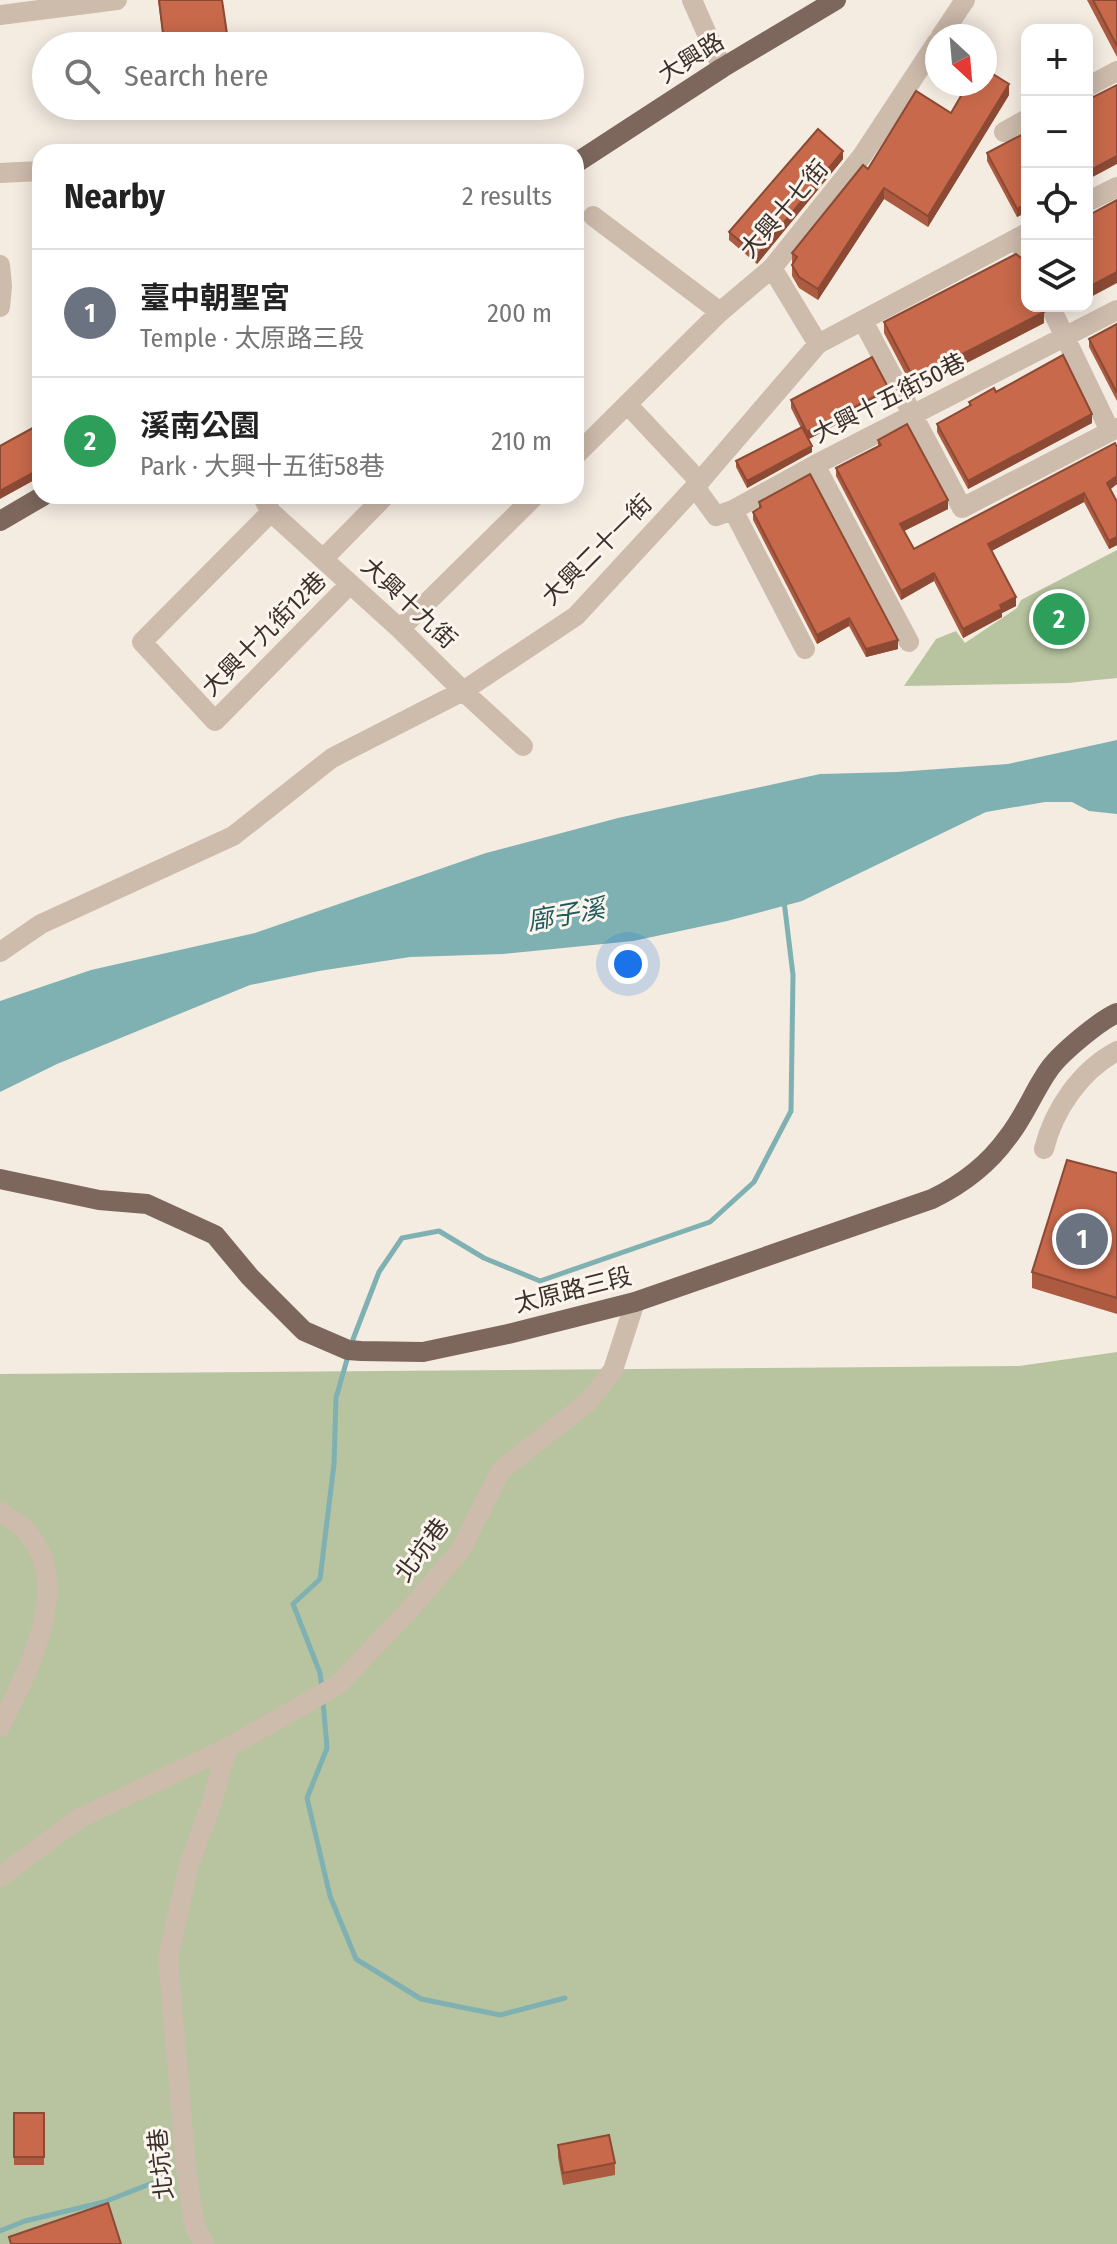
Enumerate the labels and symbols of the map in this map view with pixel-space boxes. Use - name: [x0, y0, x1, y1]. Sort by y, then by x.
- north arrow: [925, 24, 997, 96]
- street label: 大興路: [653, 27, 729, 89]
- street label: 大興十七街: [734, 155, 834, 263]
- street label: 大興十五街50巷: [808, 347, 970, 449]
- street label: 大興二十一街: [536, 489, 658, 611]
- street label: 大興十九街: [356, 552, 462, 654]
- street label: 大興十九街12巷: [196, 566, 332, 702]
- pin: 2: [1033, 589, 1085, 649]
- water label: 廍子溪: [525, 892, 611, 937]
- your location: [608, 944, 648, 984]
- pin: 1: [1056, 1209, 1108, 1269]
- street label: 太原路三段: [511, 1262, 635, 1318]
- street label: 北坑巷: [389, 1513, 455, 1587]
- street label: 北坑巷: [143, 2127, 179, 2201]

